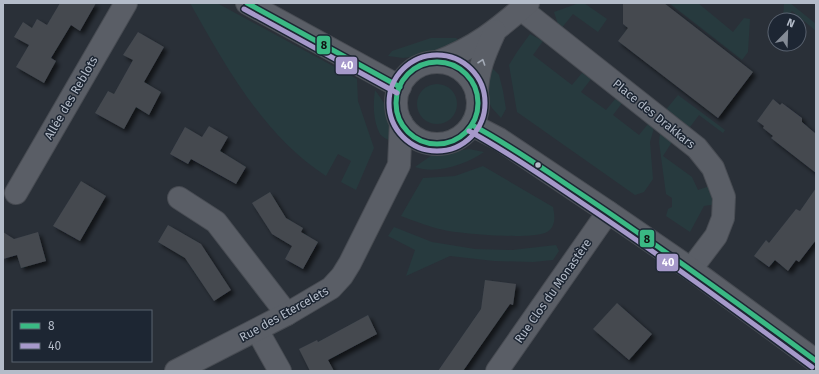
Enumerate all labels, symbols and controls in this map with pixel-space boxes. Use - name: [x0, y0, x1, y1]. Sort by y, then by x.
- north arrow: [767, 12, 807, 52]
- text: N: [785, 16, 797, 31]
- line badge: 8: [316, 35, 331, 55]
- text: 8: [321, 39, 328, 52]
- street label: Allée des Reblots: [41, 54, 101, 142]
- line badge: 40: [335, 56, 358, 75]
- one-way arrow: [477, 58, 486, 65]
- text: 40: [341, 59, 354, 72]
- street label: Place des Drakkars: [610, 77, 698, 152]
- unlabelled marker: [533, 160, 543, 170]
- line badge: 8: [639, 229, 655, 248]
- text: 8: [644, 233, 651, 246]
- street label: Rue Clos du Monastère: [512, 236, 594, 346]
- line badge: 40: [656, 253, 679, 272]
- text: 40: [662, 256, 675, 269]
- street label: Rue des Etercelets: [237, 284, 331, 344]
- legend: [12, 310, 152, 362]
- text: 8: [48, 319, 55, 333]
- text: 40: [48, 339, 61, 353]

